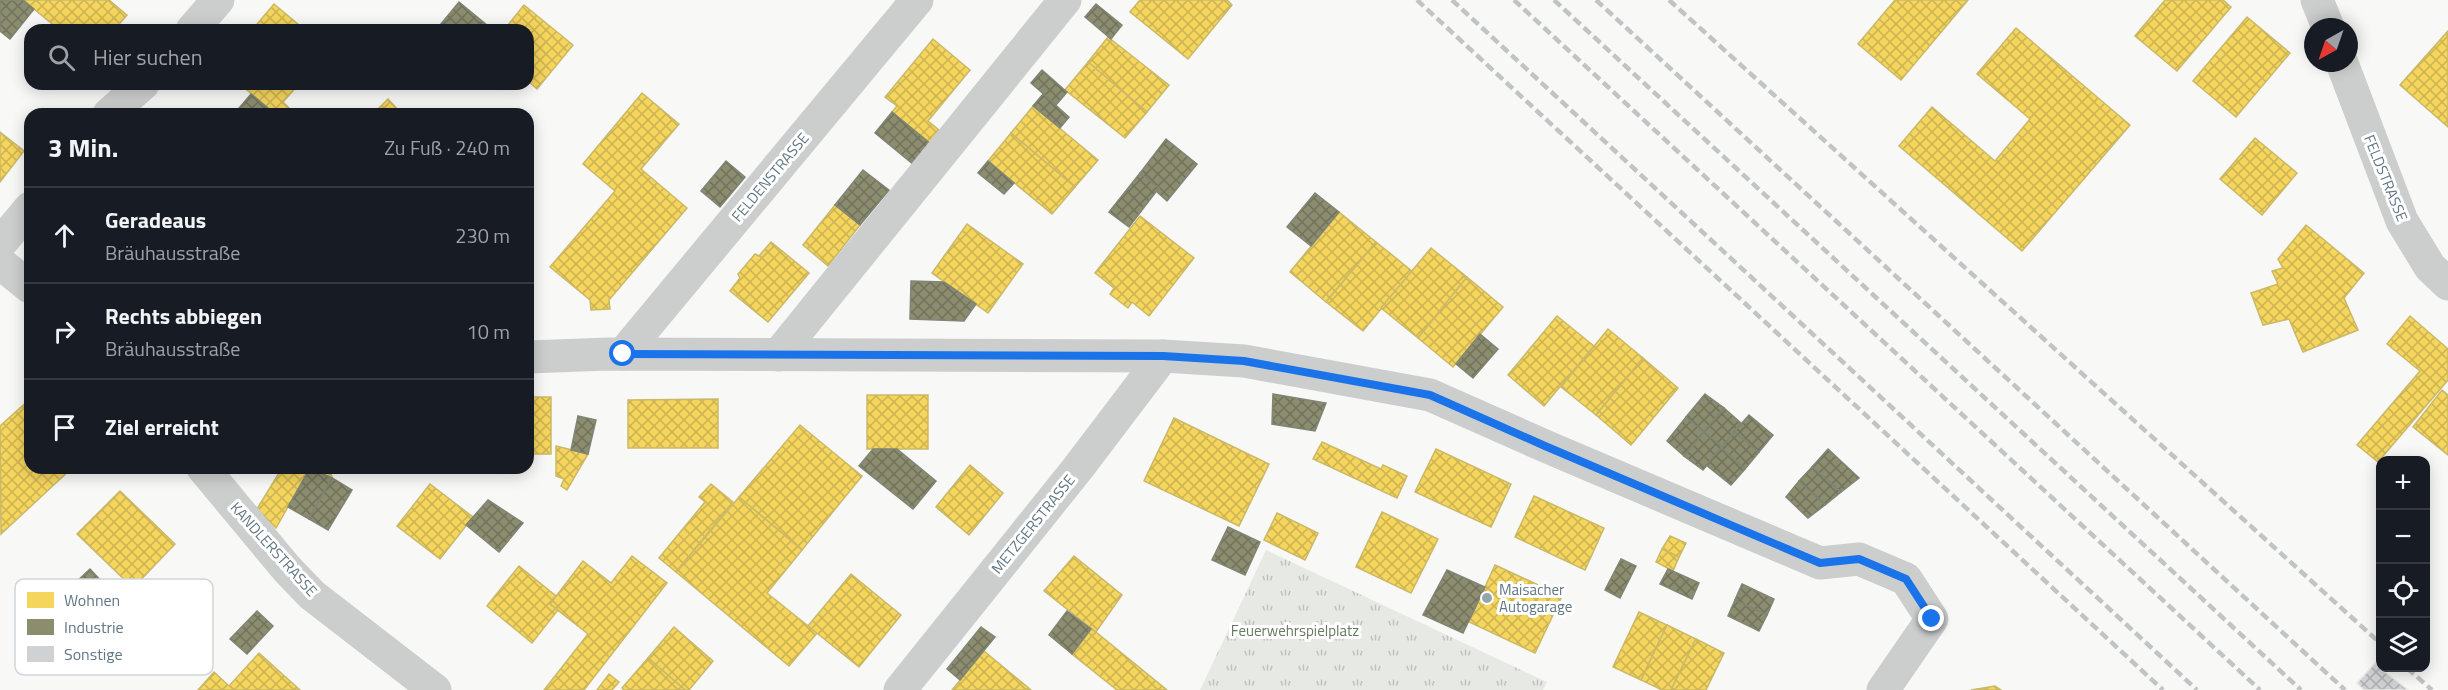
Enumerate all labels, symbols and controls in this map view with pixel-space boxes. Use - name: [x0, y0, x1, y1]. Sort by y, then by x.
- north arrow: [2304, 18, 2358, 72]
- search box: [24, 24, 534, 90]
- text: Hier suchen: [93, 40, 202, 74]
- icon: search: [45, 41, 78, 74]
- street label: FELDENSTRASSE: [726, 127, 814, 227]
- text: 3 Min.: [48, 128, 118, 167]
- street label: FELDSTRASSE: [2358, 131, 2414, 225]
- text: Zu Fuß · 240 m: [384, 132, 510, 163]
- text: Geradeaus: [105, 203, 206, 237]
- icon: ahead: [48, 219, 81, 252]
- text: 230 m: [455, 220, 510, 251]
- text: Bräuhausstraße: [105, 237, 240, 268]
- text: Rechts abbiegen: [105, 299, 262, 333]
- icon: right: [48, 315, 81, 348]
- text: 10 m: [466, 316, 510, 347]
- text: Bräuhausstraße: [105, 333, 240, 364]
- route start: [609, 340, 635, 366]
- text: Ziel erreicht: [105, 410, 219, 444]
- icon: arrive: [48, 411, 81, 444]
- map controls: [2376, 456, 2430, 672]
- button: +: [2376, 456, 2430, 510]
- street label: METZGERSTRASSE: [986, 469, 1080, 579]
- street label: KANDLERSTRASSE: [225, 497, 323, 601]
- button: −: [2376, 510, 2430, 564]
- button: locate: [2376, 564, 2430, 618]
- place label: Maisacher Autogarage: [1499, 578, 1572, 618]
- legend: [15, 579, 213, 675]
- text: Wohnen: [64, 588, 120, 612]
- marker: Maisacher Autogarage: [1480, 591, 1494, 605]
- route end: [1918, 605, 1944, 631]
- text: Industrie: [64, 615, 124, 639]
- button: layers: [2376, 618, 2430, 672]
- park label: Feuerwehrspielplatz: [1231, 619, 1359, 642]
- text: Sonstige: [64, 642, 123, 666]

